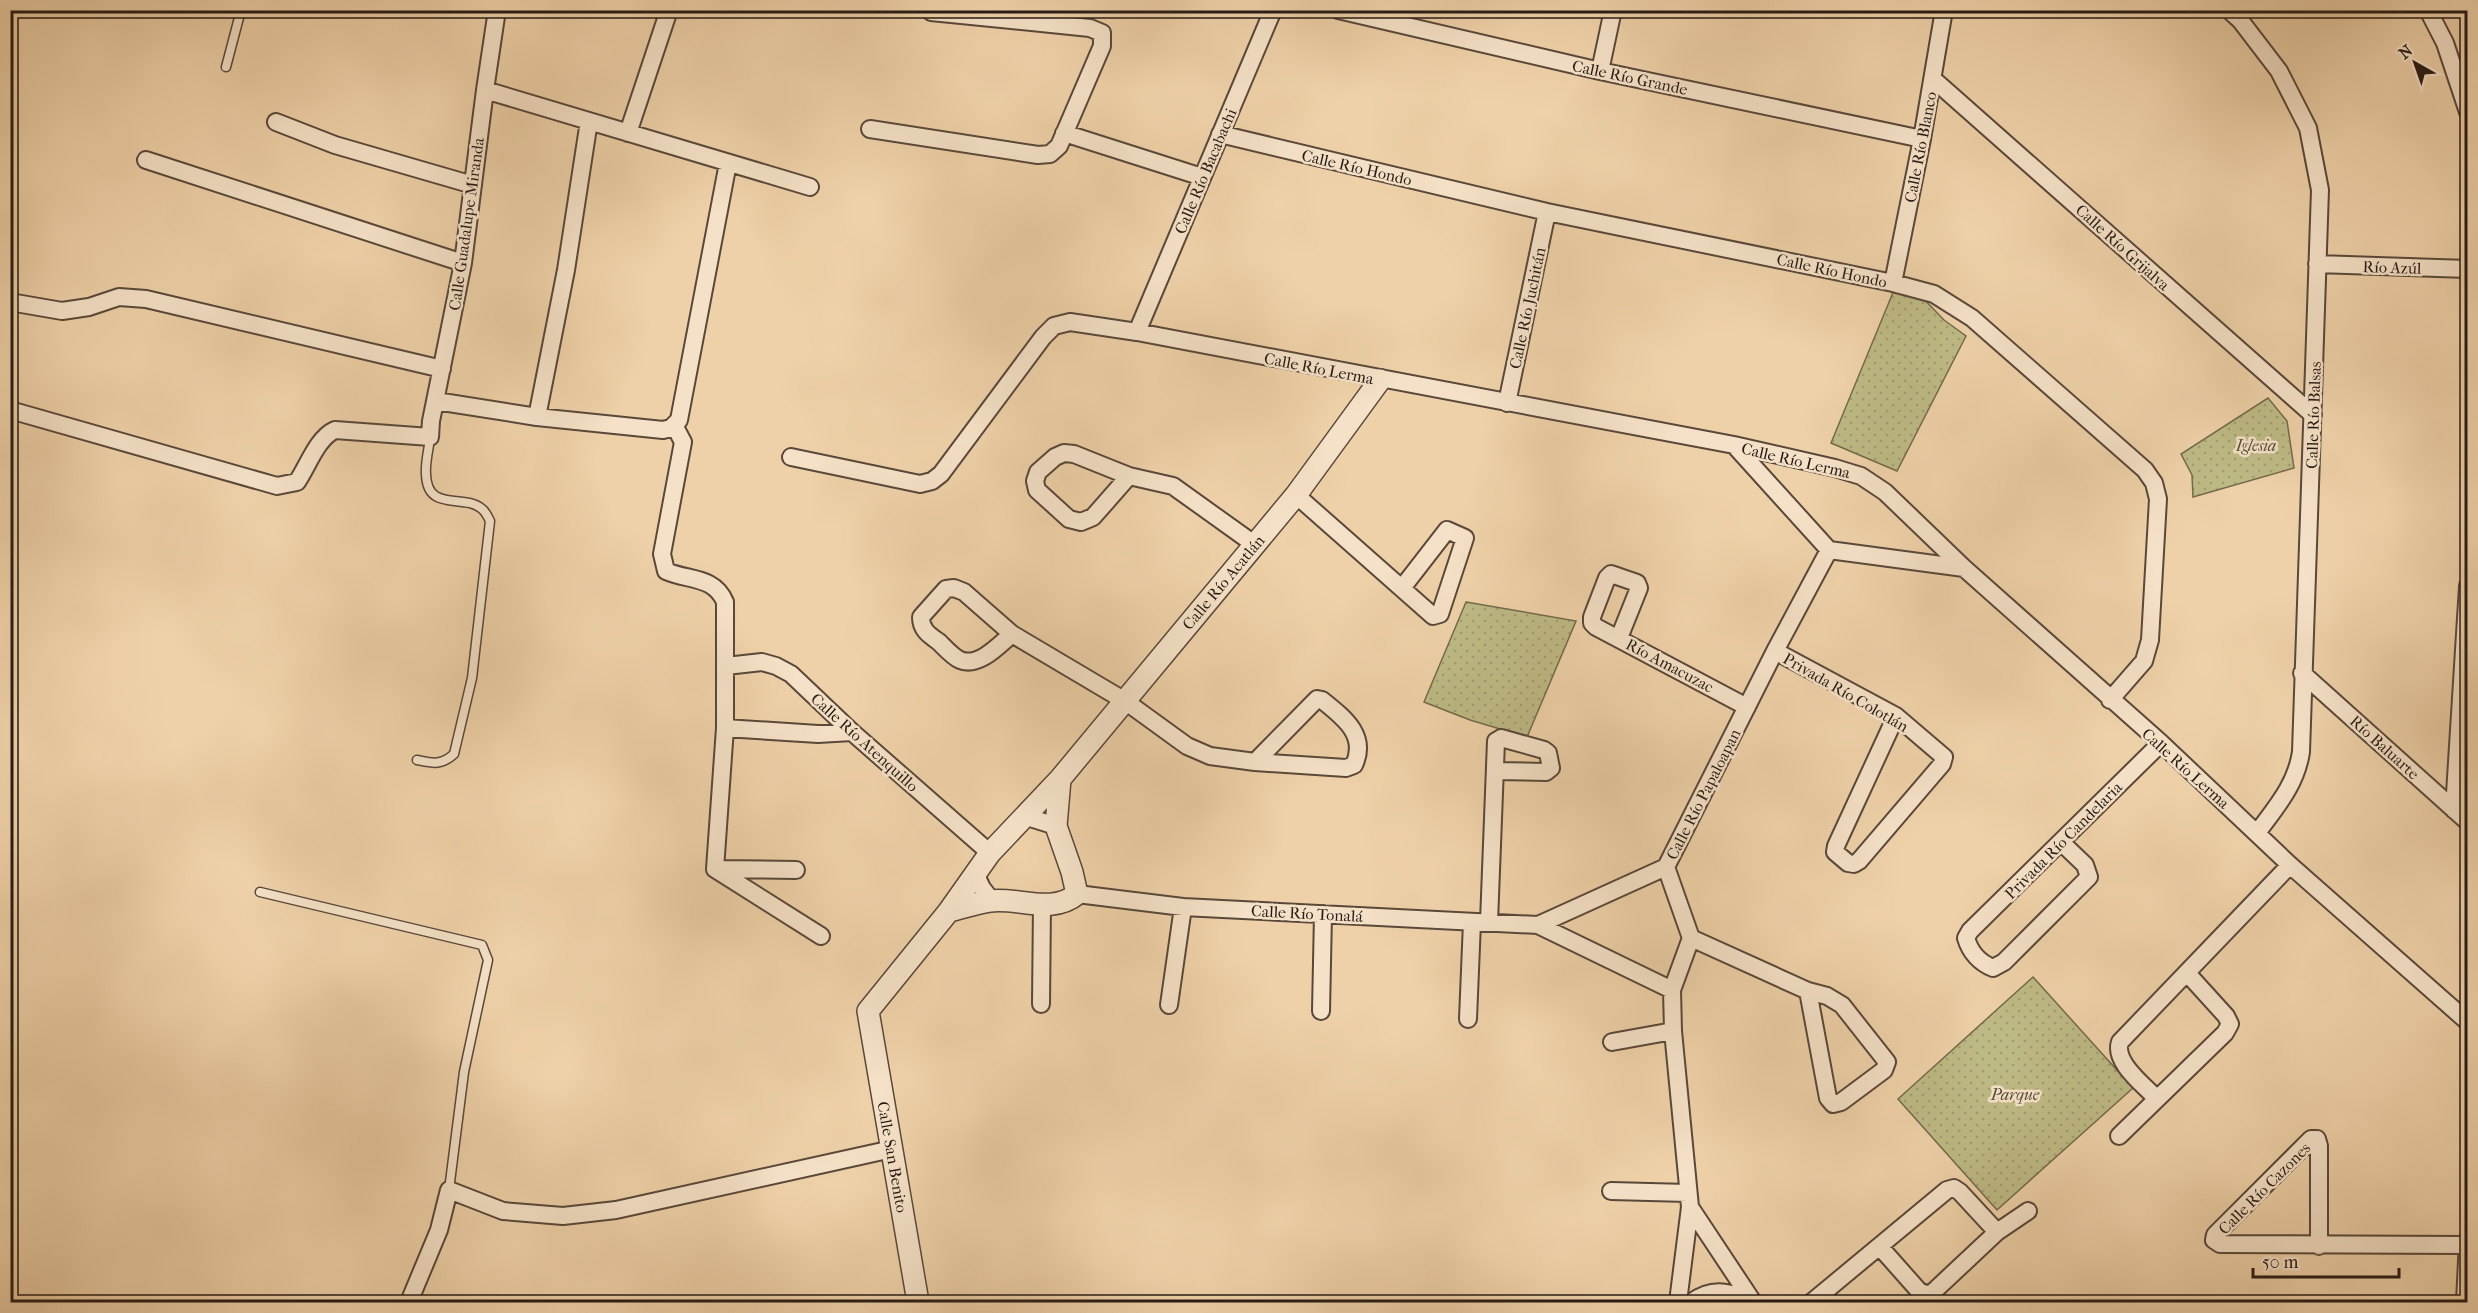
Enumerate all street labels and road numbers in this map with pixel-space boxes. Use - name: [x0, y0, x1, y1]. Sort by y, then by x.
- street label: Calle Río Grande: [1571, 56, 1689, 99]
- street label: Calle Río Blanco: [1900, 90, 1941, 204]
- street label: Calle Río Bacabachi: [1170, 105, 1241, 237]
- street label: Calle Guadalupe Miranda: [445, 136, 488, 312]
- street label: Calle Río Hondo: [1300, 146, 1414, 189]
- street label: Calle Río Grijalva: [2072, 200, 2174, 295]
- street label: Calle Río Juchitán: [1505, 245, 1550, 371]
- street label: Calle Río Hondo: [1775, 250, 1889, 291]
- street label: Río Azúl: [2362, 257, 2422, 278]
- street label: Calle Río Lerma: [1263, 349, 1376, 389]
- street label: Calle Río Balsas: [2302, 361, 2325, 469]
- street label: Calle Río Lerma: [1740, 439, 1853, 482]
- street label: Calle Río Acatlán: [1178, 531, 1269, 633]
- street label: Río Amacuzac: [1623, 634, 1717, 696]
- street label: Privada Río Colotlán: [1780, 649, 1912, 736]
- street label: Calle Río Atenquillo: [807, 689, 922, 796]
- street label: Río Baluarte: [2346, 711, 2423, 784]
- street label: Calle Río Lerma: [2138, 724, 2234, 813]
- street label: Calle Río Papaloapan: [1662, 725, 1745, 863]
- street label: Privada Río Candelaria: [2001, 777, 2126, 903]
- street label: Calle Río Tonalá: [1251, 901, 1364, 926]
- street label: Calle San Benito: [873, 1100, 912, 1214]
- street label: Calle Río Cazones: [2214, 1138, 2314, 1238]

